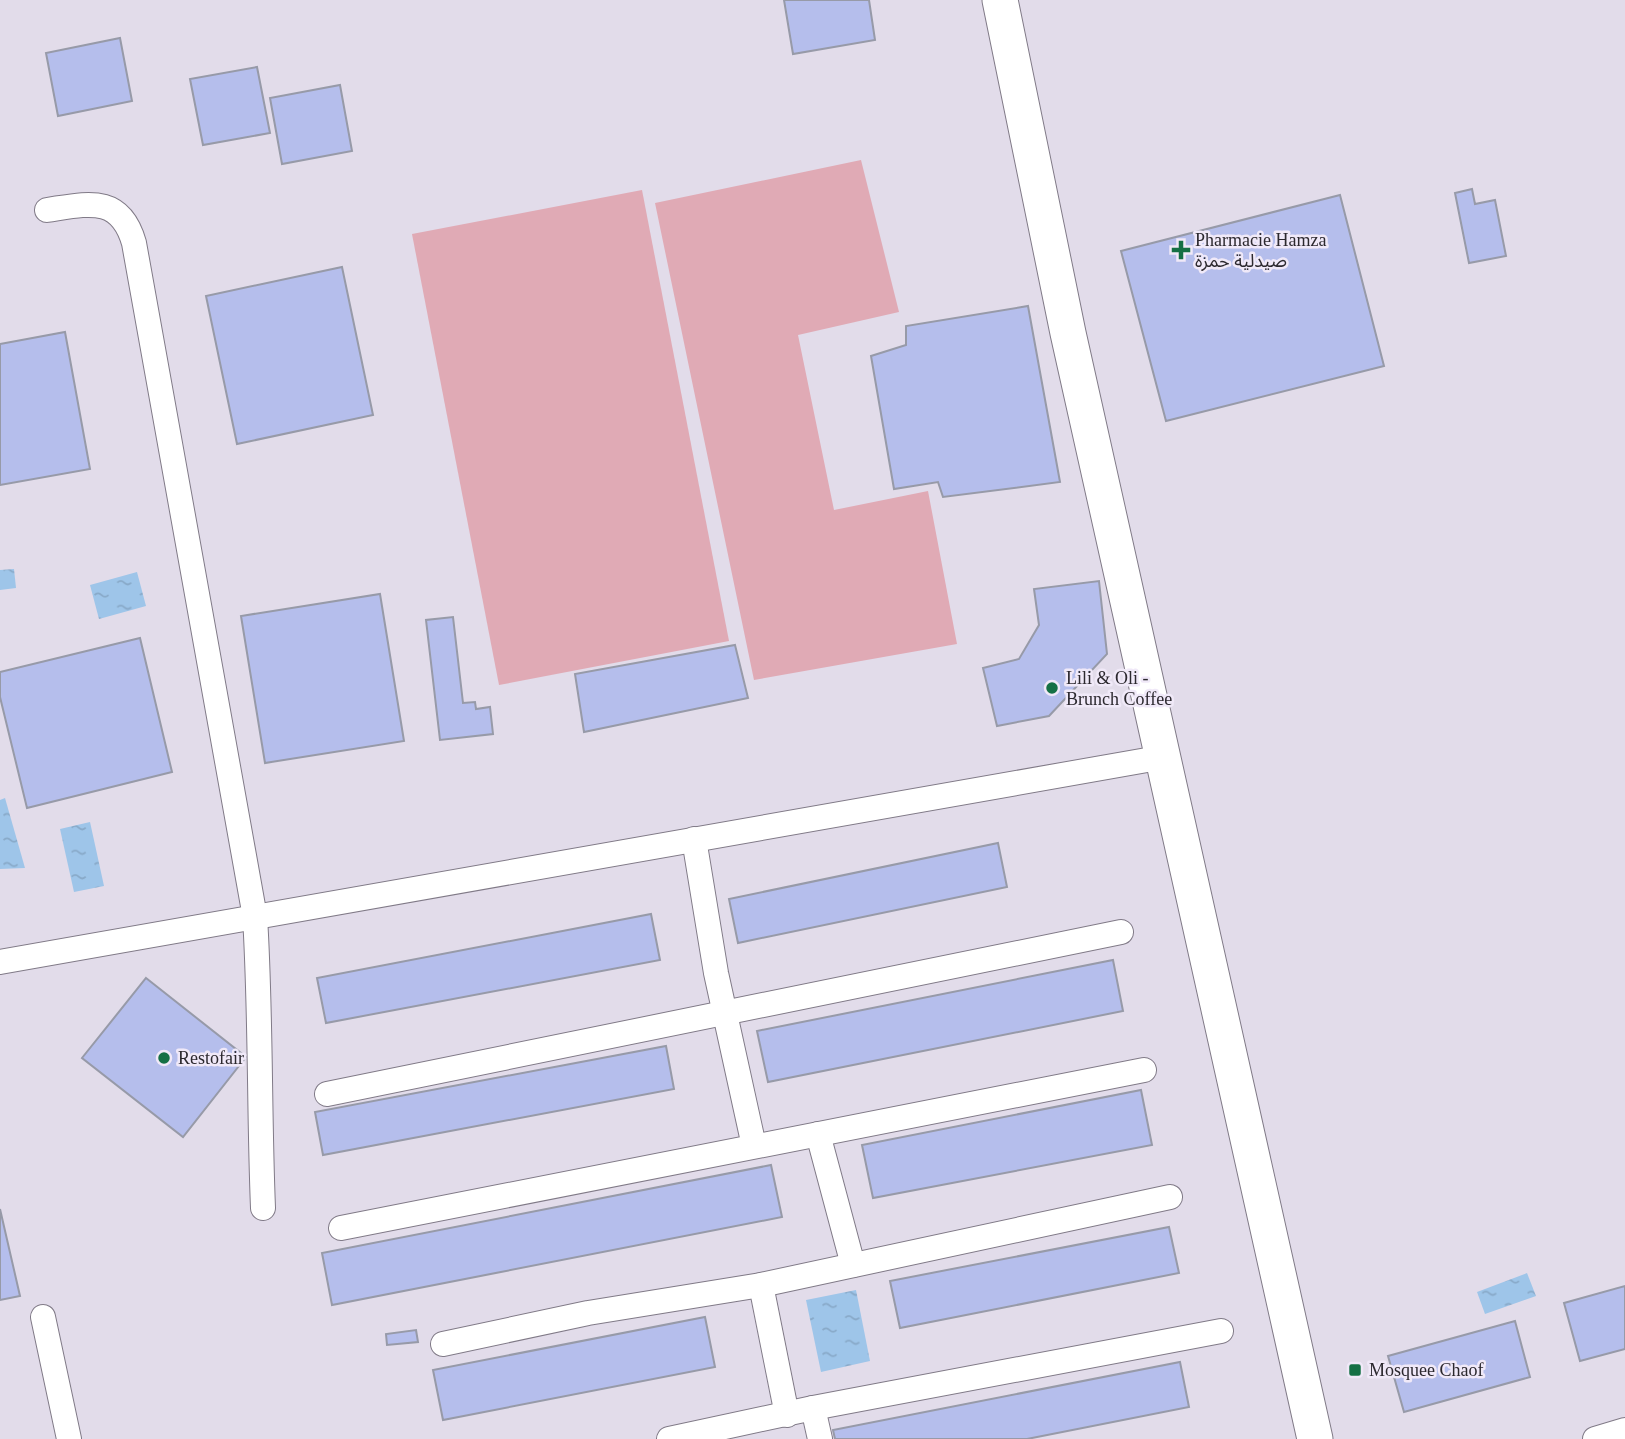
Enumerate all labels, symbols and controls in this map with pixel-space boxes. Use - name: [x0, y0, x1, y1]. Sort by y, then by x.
- place label: Pharmacie Hamza صيدلية حمزة: [1195, 230, 1326, 272]
- marker: Pharmacie Hamza صيدلية حمزة: [1173, 242, 1189, 258]
- place label: Lili & Oli - Brunch Coffee: [1066, 668, 1172, 709]
- marker: Lili & Oli - Brunch Coffee: [1044, 680, 1060, 696]
- place label: Restofair: [178, 1048, 244, 1068]
- marker: Restofair: [156, 1050, 172, 1066]
- place label: Mosquee Chaof: [1369, 1360, 1483, 1380]
- marker: Mosquee Chaof: [1347, 1362, 1363, 1378]

